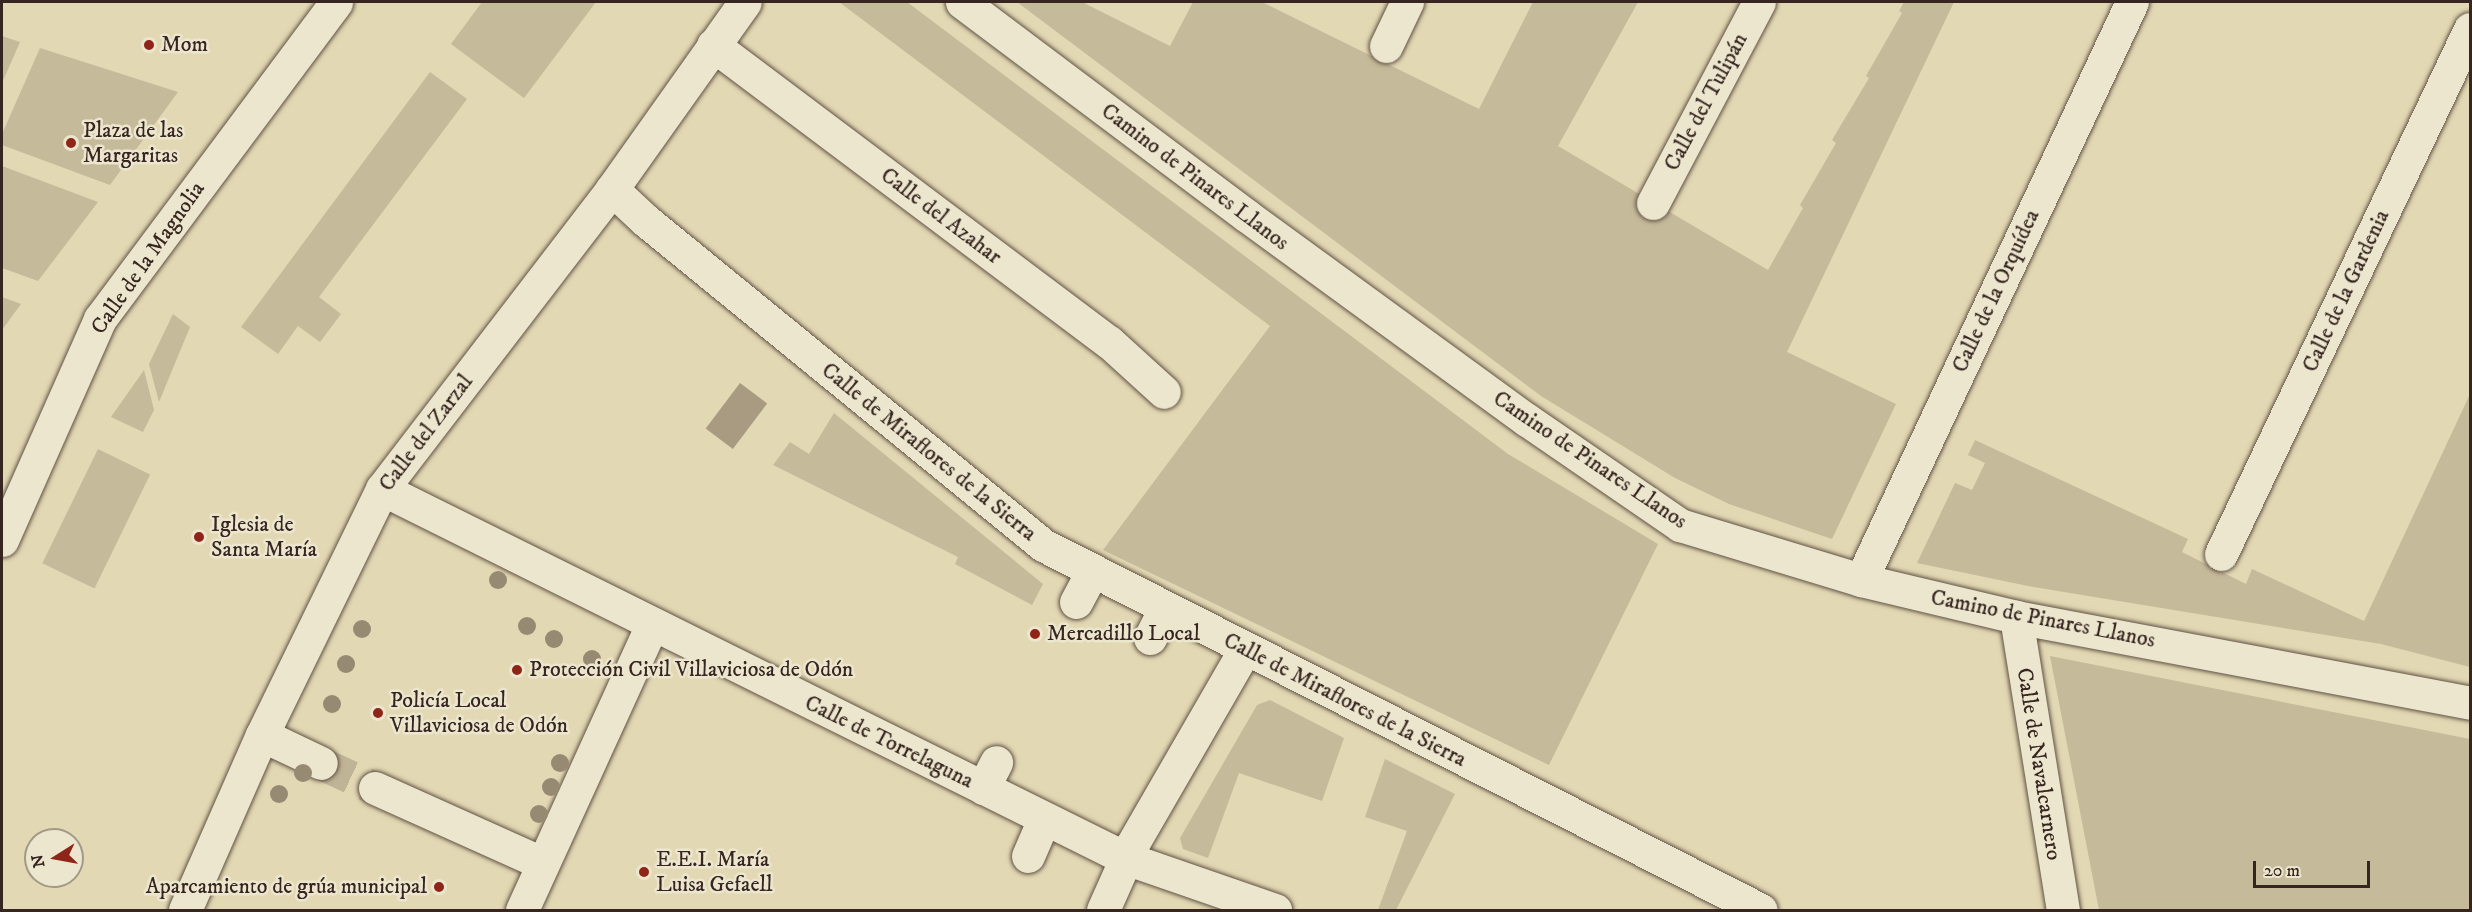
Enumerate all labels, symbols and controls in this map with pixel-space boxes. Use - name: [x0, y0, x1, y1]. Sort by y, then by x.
- street label: Calle del Tulipán: [1659, 29, 1753, 175]
- place label: Mom: [161, 32, 208, 58]
- marker: Mom: [142, 38, 156, 52]
- street label: Camino de Pinares Llanos: [1096, 98, 1294, 256]
- place label: Plaza de las Margaritas: [83, 117, 183, 168]
- marker: Plaza de las Margaritas: [64, 136, 78, 150]
- street label: Calle del Azahar: [875, 162, 1007, 270]
- street label: Calle de la Magnolia: [85, 177, 211, 339]
- street label: Calle de la Orquídea: [1947, 205, 2045, 377]
- street label: Calle de la Gardenia: [2297, 206, 2395, 376]
- street label: Calle de Miraflores de la Sierra: [816, 357, 1042, 547]
- street label: Calle del Zarzal: [373, 369, 479, 497]
- street label: Camino de Pinares Llanos: [1488, 385, 1692, 535]
- place label: Iglesia de Santa María: [211, 511, 317, 562]
- marker: Iglesia de Santa María: [192, 530, 206, 544]
- street label: Camino de Pinares Llanos: [1929, 584, 2157, 654]
- place label: Mercadillo Local: [1047, 621, 1200, 647]
- marker: Mercadillo Local: [1028, 627, 1042, 641]
- street label: Calle de Miraflores de la Sierra: [1219, 627, 1471, 773]
- place label: Protección Civil Villaviciosa de Odón: [529, 657, 853, 683]
- marker: Protección Civil Villaviciosa de Odón: [510, 663, 524, 677]
- street label: Calle de Navalcarnero: [2011, 666, 2067, 862]
- place label: Policía Local Villaviciosa de Odón: [390, 687, 568, 738]
- street label: Calle de Torrelaguna: [800, 690, 978, 794]
- marker: Policía Local Villaviciosa de Odón: [371, 706, 385, 720]
- north arrow: [24, 828, 84, 888]
- place label: E.E.I. María Luisa Gefaell: [656, 846, 773, 897]
- scale bar: [2256, 849, 2373, 887]
- text: N: [27, 853, 49, 869]
- text: 20 m: [2264, 860, 2300, 882]
- marker: E.E.I. María Luisa Gefaell: [637, 865, 651, 879]
- place label: Aparcamiento de grúa municipal: [146, 874, 427, 900]
- marker: Aparcamiento de grúa municipal: [432, 880, 446, 894]

